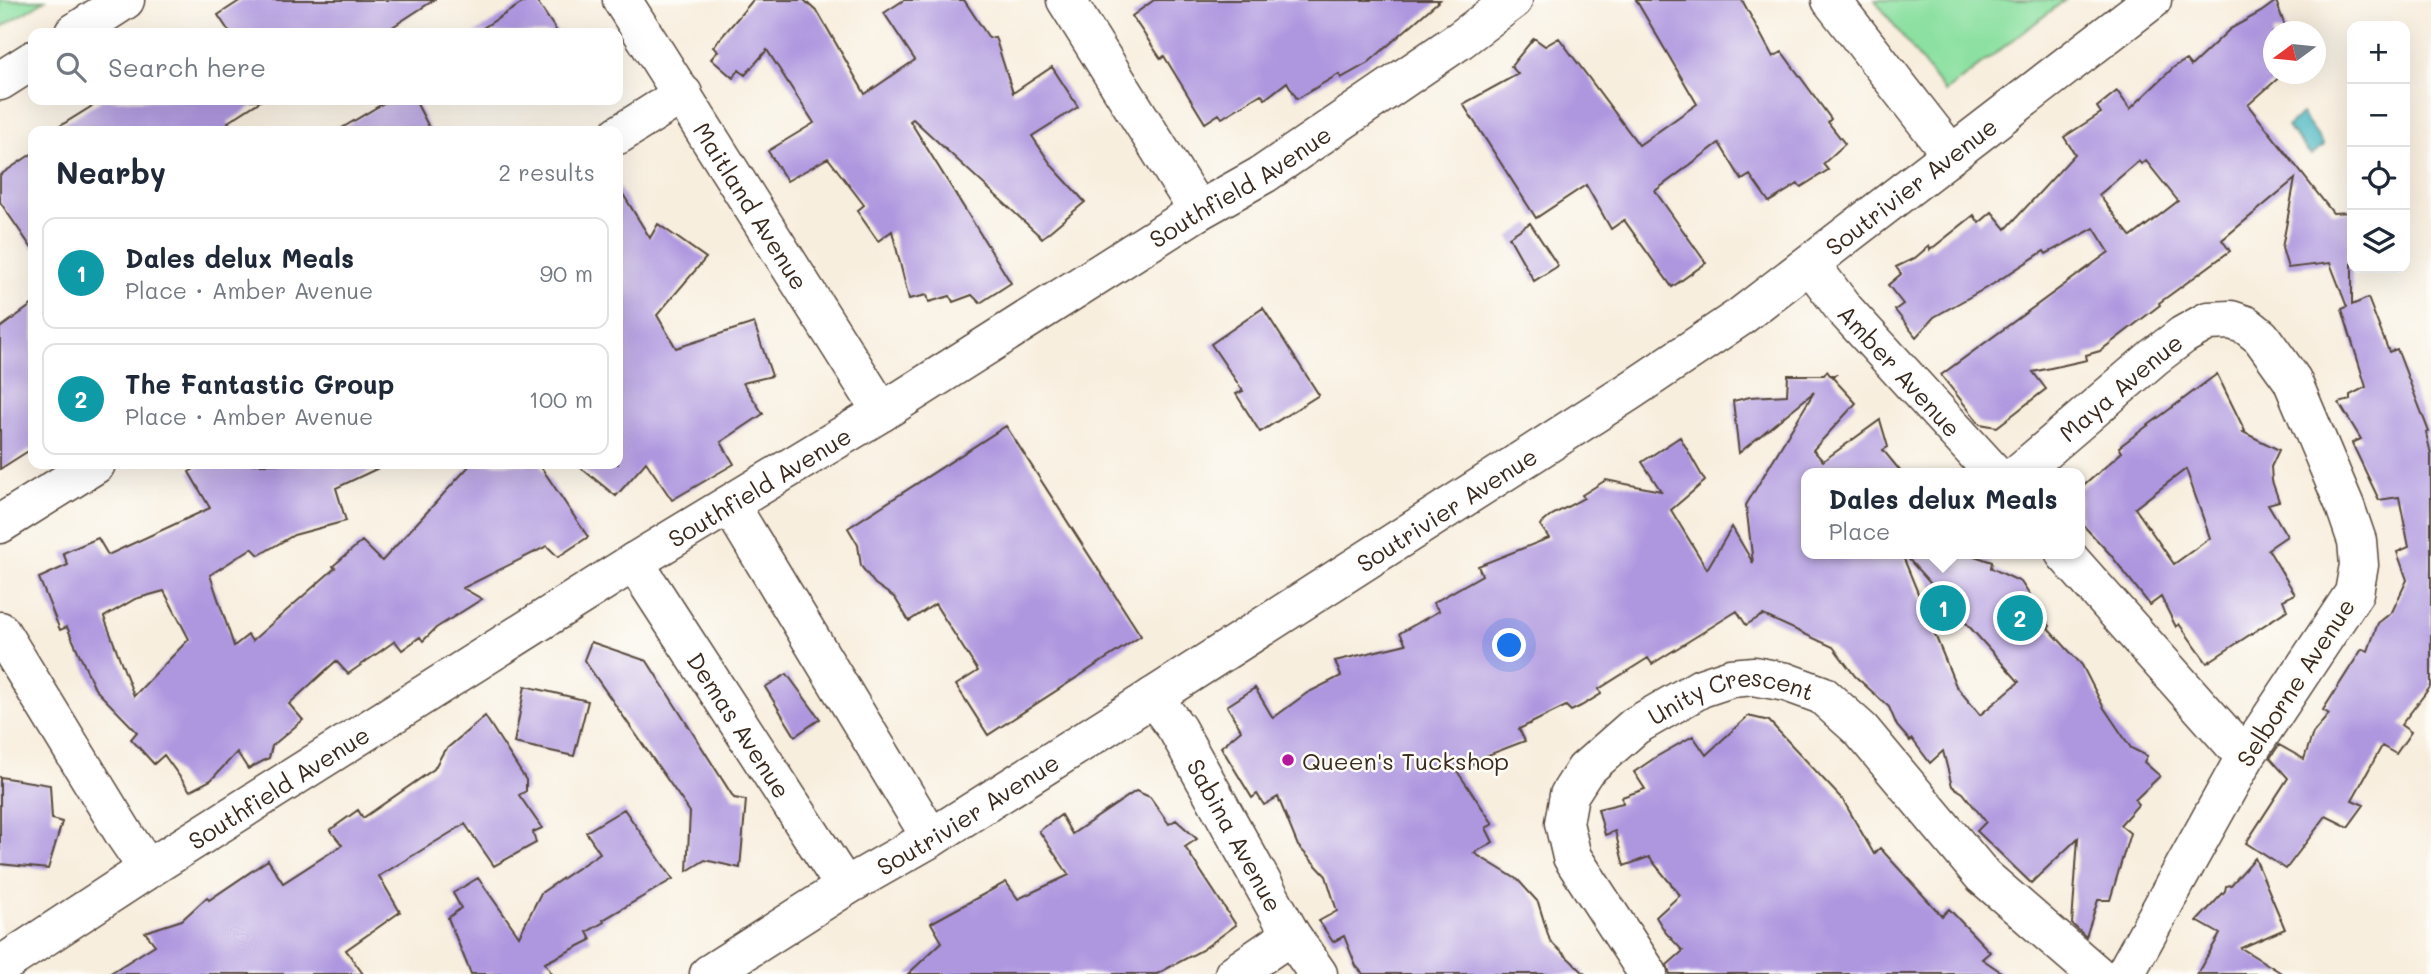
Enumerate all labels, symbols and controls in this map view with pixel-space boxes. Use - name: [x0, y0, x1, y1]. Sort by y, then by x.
- north arrow: [2263, 21, 2326, 84]
- map controls: [2347, 21, 2410, 273]
- button: +: [2347, 21, 2410, 84]
- search box: [28, 28, 623, 105]
- icon: search: [52, 48, 90, 86]
- text: Search here: [108, 50, 266, 84]
- button: −: [2347, 84, 2410, 147]
- street label: Soutrivier Avenue: [1819, 110, 2003, 262]
- street label: Maitland Avenue: [687, 116, 816, 295]
- street label: Southfield Avenue: [1143, 117, 1337, 254]
- button: locate: [2347, 147, 2410, 210]
- text: Nearby: [56, 152, 166, 192]
- text: 2 results: [498, 157, 595, 187]
- button: layers: [2347, 210, 2410, 273]
- text: Dales delux Meals: [125, 241, 354, 275]
- text: 1: [76, 258, 86, 288]
- text: 90 m: [540, 258, 593, 288]
- text: Place · Amber Avenue: [125, 275, 373, 305]
- street label: Amber Avenue: [1832, 298, 1968, 443]
- street label: Maya Avenue: [2052, 326, 2188, 448]
- text: The Fantastic Group: [125, 367, 394, 401]
- text: 2: [75, 384, 87, 414]
- text: 100 m: [529, 384, 593, 414]
- text: Place · Amber Avenue: [125, 401, 373, 431]
- street label: Southfield Avenue: [662, 419, 856, 554]
- street label: Soutrivier Avenue: [1350, 439, 1543, 578]
- popup: [1801, 468, 2085, 559]
- text: Dales delux Meals: [1828, 482, 2058, 516]
- text: Place: [1828, 516, 1890, 546]
- pin: 1: [1920, 582, 1966, 634]
- pin: 2: [1997, 592, 2043, 644]
- street label: Selborne Avenue: [2229, 592, 2361, 772]
- your location: [1492, 628, 1526, 662]
- street label: Demas Avenue: [681, 646, 798, 804]
- street label: Unity Crescent: [1642, 660, 1819, 731]
- street label: Southfield Avenue: [182, 718, 375, 856]
- place label: Queen's Tuckshop: [1302, 745, 1509, 776]
- street label: Soutrivier Avenue: [871, 746, 1064, 882]
- marker: Queen's Tuckshop: [1280, 752, 1296, 768]
- street label: Sabina Avenue: [1181, 753, 1290, 917]

